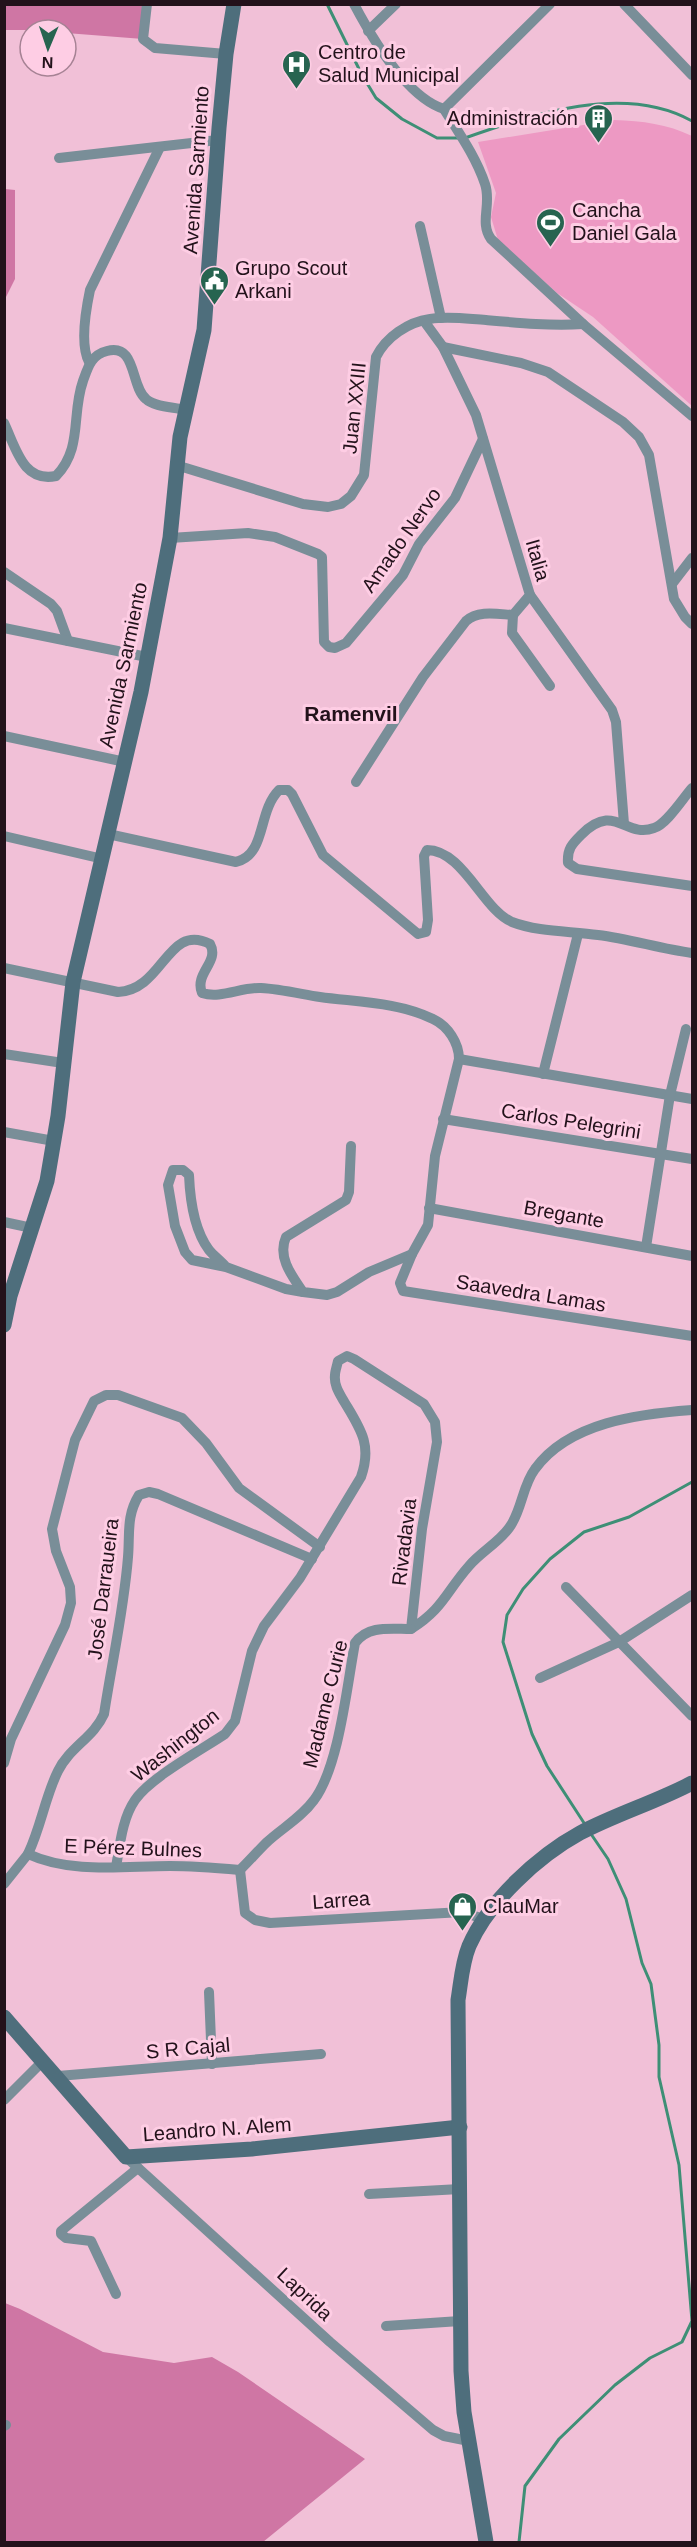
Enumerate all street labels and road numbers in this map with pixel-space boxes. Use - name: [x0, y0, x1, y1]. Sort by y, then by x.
- street label: Avenida Sarmiento: [179, 85, 213, 255]
- street label: Juan XXIII: [338, 361, 370, 455]
- street label: Amado Nervo: [357, 484, 445, 596]
- street label: Italia: [522, 537, 555, 584]
- street label: Avenida Sarmiento: [95, 580, 151, 750]
- street label: Carlos Pelegrini: [500, 1099, 642, 1143]
- street label: Bregante: [522, 1196, 606, 1232]
- street label: Saavedra Lamas: [455, 1270, 607, 1316]
- street label: Rivadavia: [388, 1496, 420, 1587]
- street label: José Darraueira: [83, 1516, 123, 1661]
- street label: Madame Curie: [298, 1638, 352, 1770]
- street label: Washington: [127, 1704, 223, 1786]
- street label: E Pérez Bulnes: [64, 1835, 202, 1861]
- street label: Larrea: [311, 1887, 371, 1913]
- street label: S R Cajal: [145, 2033, 231, 2063]
- street label: Leandro N. Alem: [142, 2113, 292, 2145]
- street label: Laprida: [273, 2263, 338, 2325]

